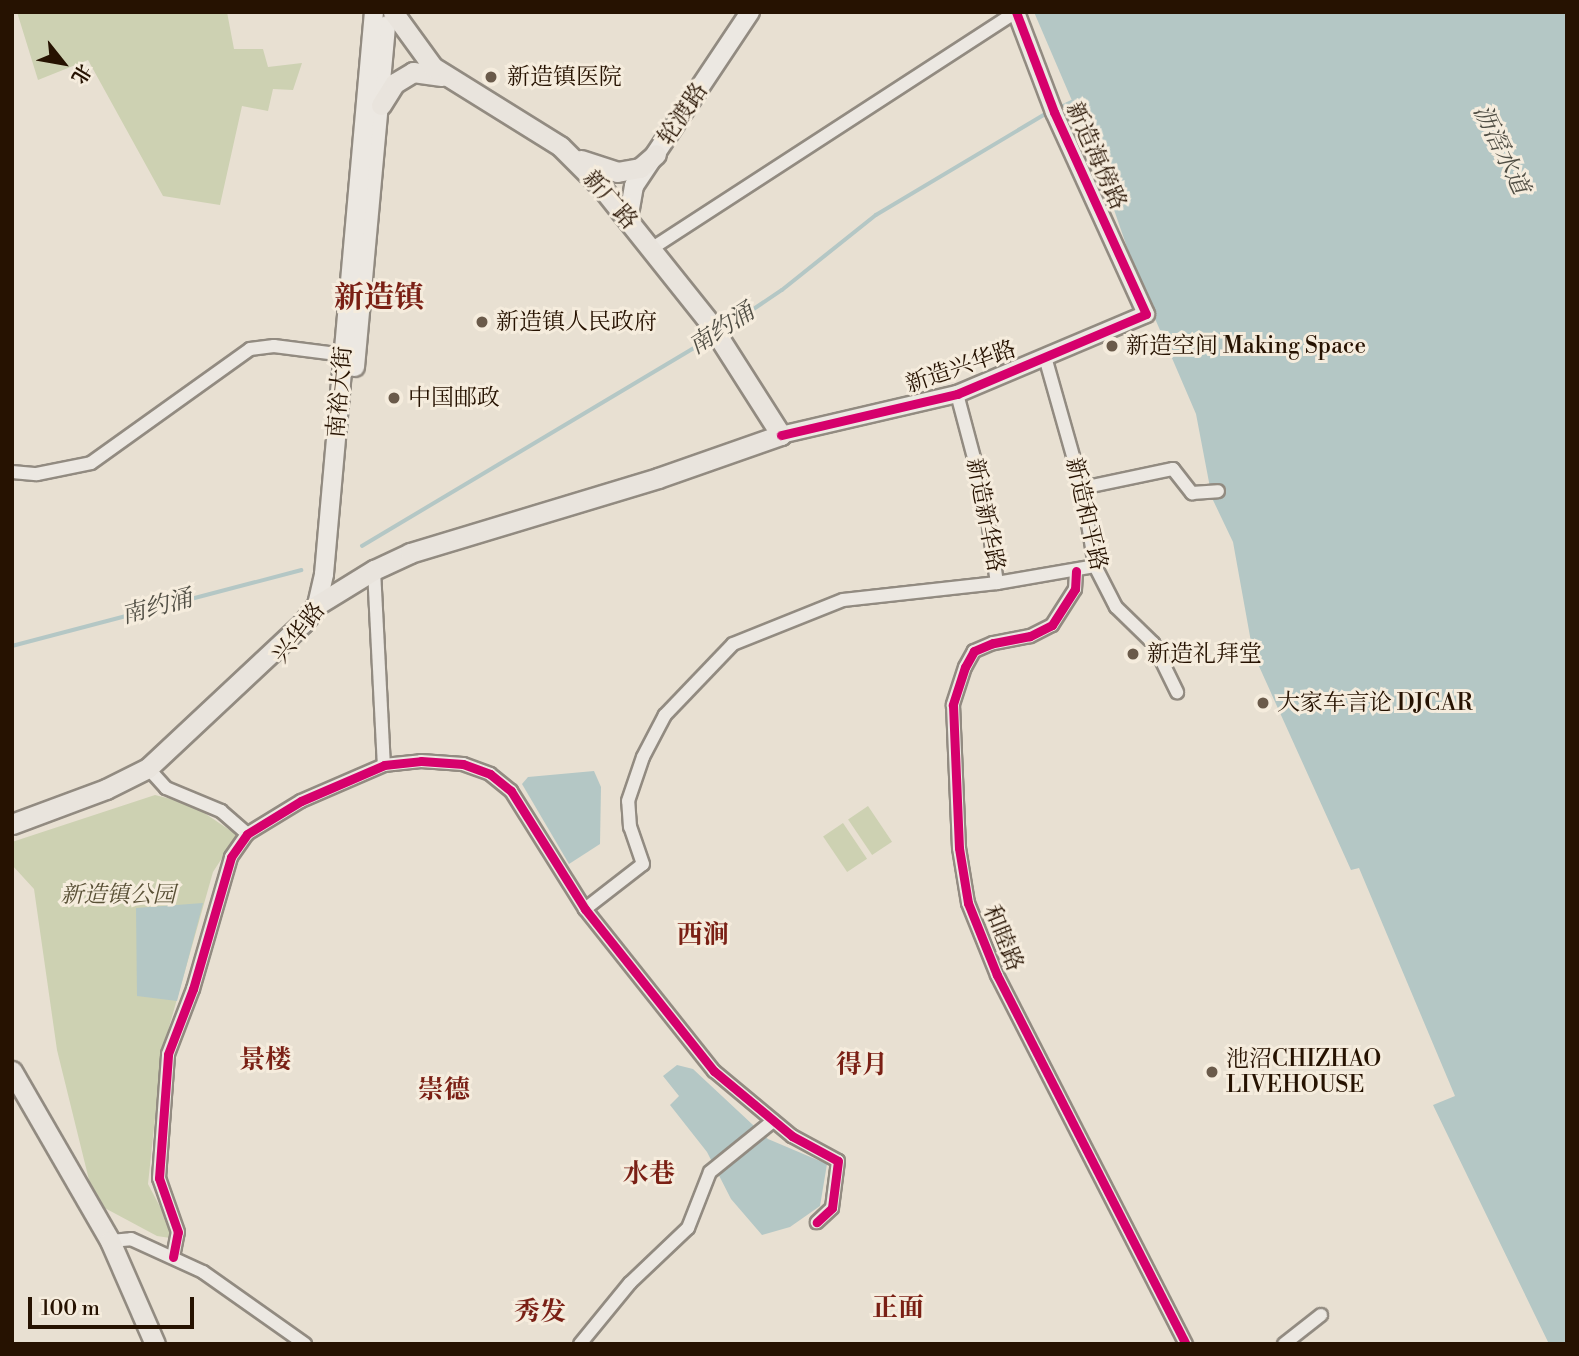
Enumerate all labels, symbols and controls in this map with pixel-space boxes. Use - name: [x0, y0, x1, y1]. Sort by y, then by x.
- north arrow: [28, 28, 98, 98]
- text: 北: [66, 59, 96, 88]
- place label: 新造镇医院: [507, 63, 622, 91]
- marker: 新造镇医院: [481, 67, 501, 87]
- street label: 轮渡路: [652, 78, 714, 150]
- street label: 新造海傍路: [1060, 98, 1132, 214]
- water label: 沥滘水道: [1466, 101, 1534, 199]
- street label: 新广路: [577, 165, 643, 235]
- district label: 新造镇: [334, 280, 424, 316]
- water label: 南约涌: [684, 298, 760, 362]
- place label: 新造镇人民政府: [496, 308, 657, 336]
- marker: 新造镇人民政府: [474, 314, 490, 330]
- place label: 新造空间 Making Space: [1126, 332, 1366, 360]
- street label: 新造兴华路: [902, 335, 1020, 399]
- marker: 新造空间 Making Space: [1104, 338, 1120, 354]
- street label: 南裕大街: [322, 345, 358, 439]
- place label: 中国邮政: [408, 384, 500, 412]
- marker: 中国邮政: [386, 390, 402, 406]
- street label: 新造和平路: [1060, 455, 1112, 573]
- street label: 新造新华路: [960, 456, 1010, 574]
- water label: 南约涌: [118, 585, 196, 631]
- street label: 兴华路: [267, 597, 331, 669]
- place label: 新造礼拜堂: [1147, 640, 1262, 668]
- marker: 新造礼拜堂: [1125, 646, 1141, 662]
- place label: 大家车言论 DJCAR: [1277, 689, 1472, 717]
- marker: 大家车言论 DJCAR: [1255, 695, 1271, 711]
- park label: 新造镇公园: [61, 881, 175, 909]
- street label: 和睦路: [977, 901, 1029, 975]
- district label: 西涧: [677, 920, 729, 952]
- district label: 景楼: [239, 1045, 291, 1077]
- place label: 池沼CHIZHAO LIVEHOUSE: [1226, 1045, 1381, 1099]
- district label: 得月: [836, 1050, 888, 1082]
- marker: 池沼CHIZHAO LIVEHOUSE: [1204, 1064, 1220, 1080]
- district label: 崇德: [418, 1075, 470, 1107]
- district label: 水巷: [623, 1159, 675, 1191]
- scale bar: [32, 1282, 198, 1326]
- district label: 正面: [872, 1293, 924, 1325]
- text: 100 m: [41, 1296, 100, 1322]
- district label: 秀发: [514, 1297, 566, 1329]

